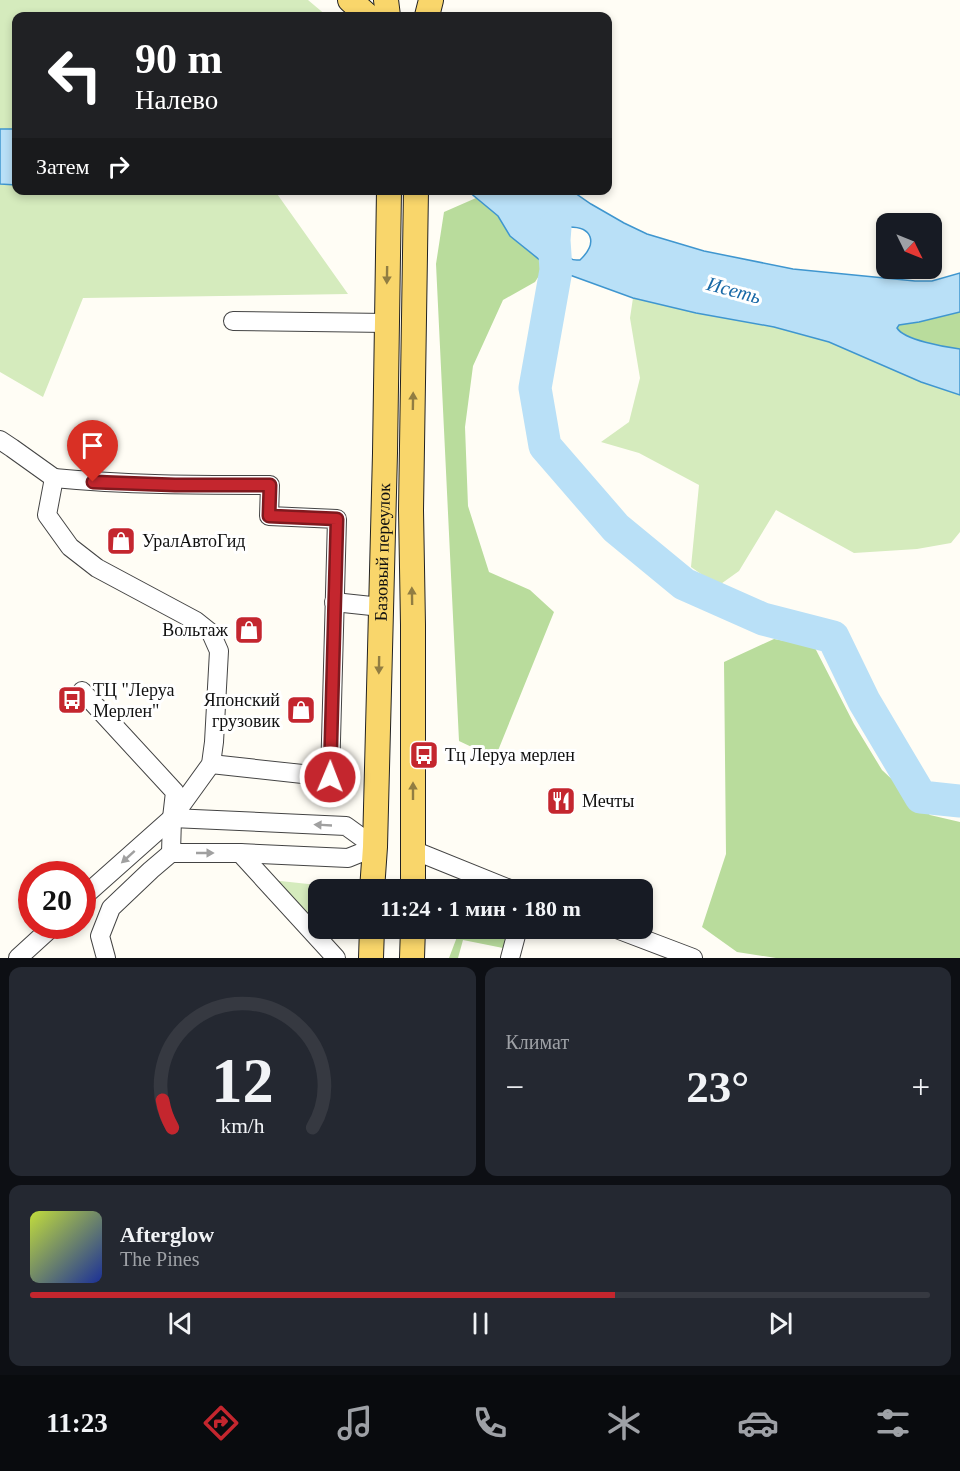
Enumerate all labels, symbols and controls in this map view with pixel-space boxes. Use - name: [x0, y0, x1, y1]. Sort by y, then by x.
- icon: left: [36, 36, 114, 114]
- text: 90 m: [135, 36, 223, 82]
- text: Налево: [135, 85, 218, 115]
- icon: right: [102, 150, 135, 183]
- text: Затем: [36, 154, 90, 179]
- north arrow: [876, 213, 942, 279]
- map controls: [876, 213, 942, 279]
- one-way arrow: [383, 266, 392, 285]
- water label: Исеть: [704, 272, 764, 308]
- one-way arrow: [408, 392, 418, 411]
- pin: [67, 420, 118, 482]
- icon: arrive: [76, 429, 109, 462]
- street label: Базовый переулок: [371, 483, 394, 622]
- shop icon: УралАвтоГид: [105, 525, 137, 557]
- place label: УралАвтоГид: [142, 531, 245, 551]
- one-way arrow: [407, 587, 417, 606]
- shop icon: Вольтаж: [233, 614, 265, 646]
- place label: Вольтаж: [162, 620, 229, 640]
- one-way arrow: [375, 655, 384, 674]
- place label: ТЦ "Леруа Мерлен": [93, 680, 174, 721]
- bus stop icon: ТЦ "Леруа Мерлен": [56, 684, 88, 716]
- place label: Японский грузовик: [204, 690, 280, 731]
- shop icon: Японский грузовик: [285, 694, 317, 726]
- bus stop icon: Тц Леруа мерлен: [408, 739, 440, 771]
- position arrow: [298, 745, 362, 809]
- place label: Тц Леруа мерлен: [445, 745, 575, 765]
- one-way arrow: [408, 782, 418, 801]
- restaurant icon: Мечты: [545, 785, 577, 817]
- place label: Мечты: [582, 791, 634, 811]
- one-way arrow: [313, 821, 332, 830]
- one-way arrow: [196, 848, 215, 858]
- one-way arrow: [121, 850, 136, 863]
- speed limit sign: 20: [18, 861, 96, 939]
- text: 11:24 · 1 мин · 180 m: [380, 896, 581, 921]
- text: Климат: [506, 1031, 569, 1053]
- text: 12: [211, 1046, 273, 1115]
- text: 23°: [686, 1062, 749, 1112]
- text: −: [506, 1069, 524, 1105]
- text: +: [911, 1069, 930, 1105]
- text: km/h: [220, 1115, 265, 1139]
- text: Afterglow: [120, 1222, 214, 1247]
- text: The Pines: [120, 1248, 199, 1270]
- icon: previous: [164, 1307, 197, 1340]
- icon: pause: [464, 1307, 497, 1340]
- icon: next: [764, 1307, 797, 1340]
- icon: directions: [200, 1402, 242, 1444]
- icon: music: [334, 1402, 376, 1444]
- icon: phone: [469, 1402, 511, 1444]
- icon: climate: [603, 1402, 645, 1444]
- icon: car: [737, 1402, 779, 1444]
- icon: filters: [872, 1402, 914, 1444]
- text: 11:23: [46, 1408, 108, 1438]

